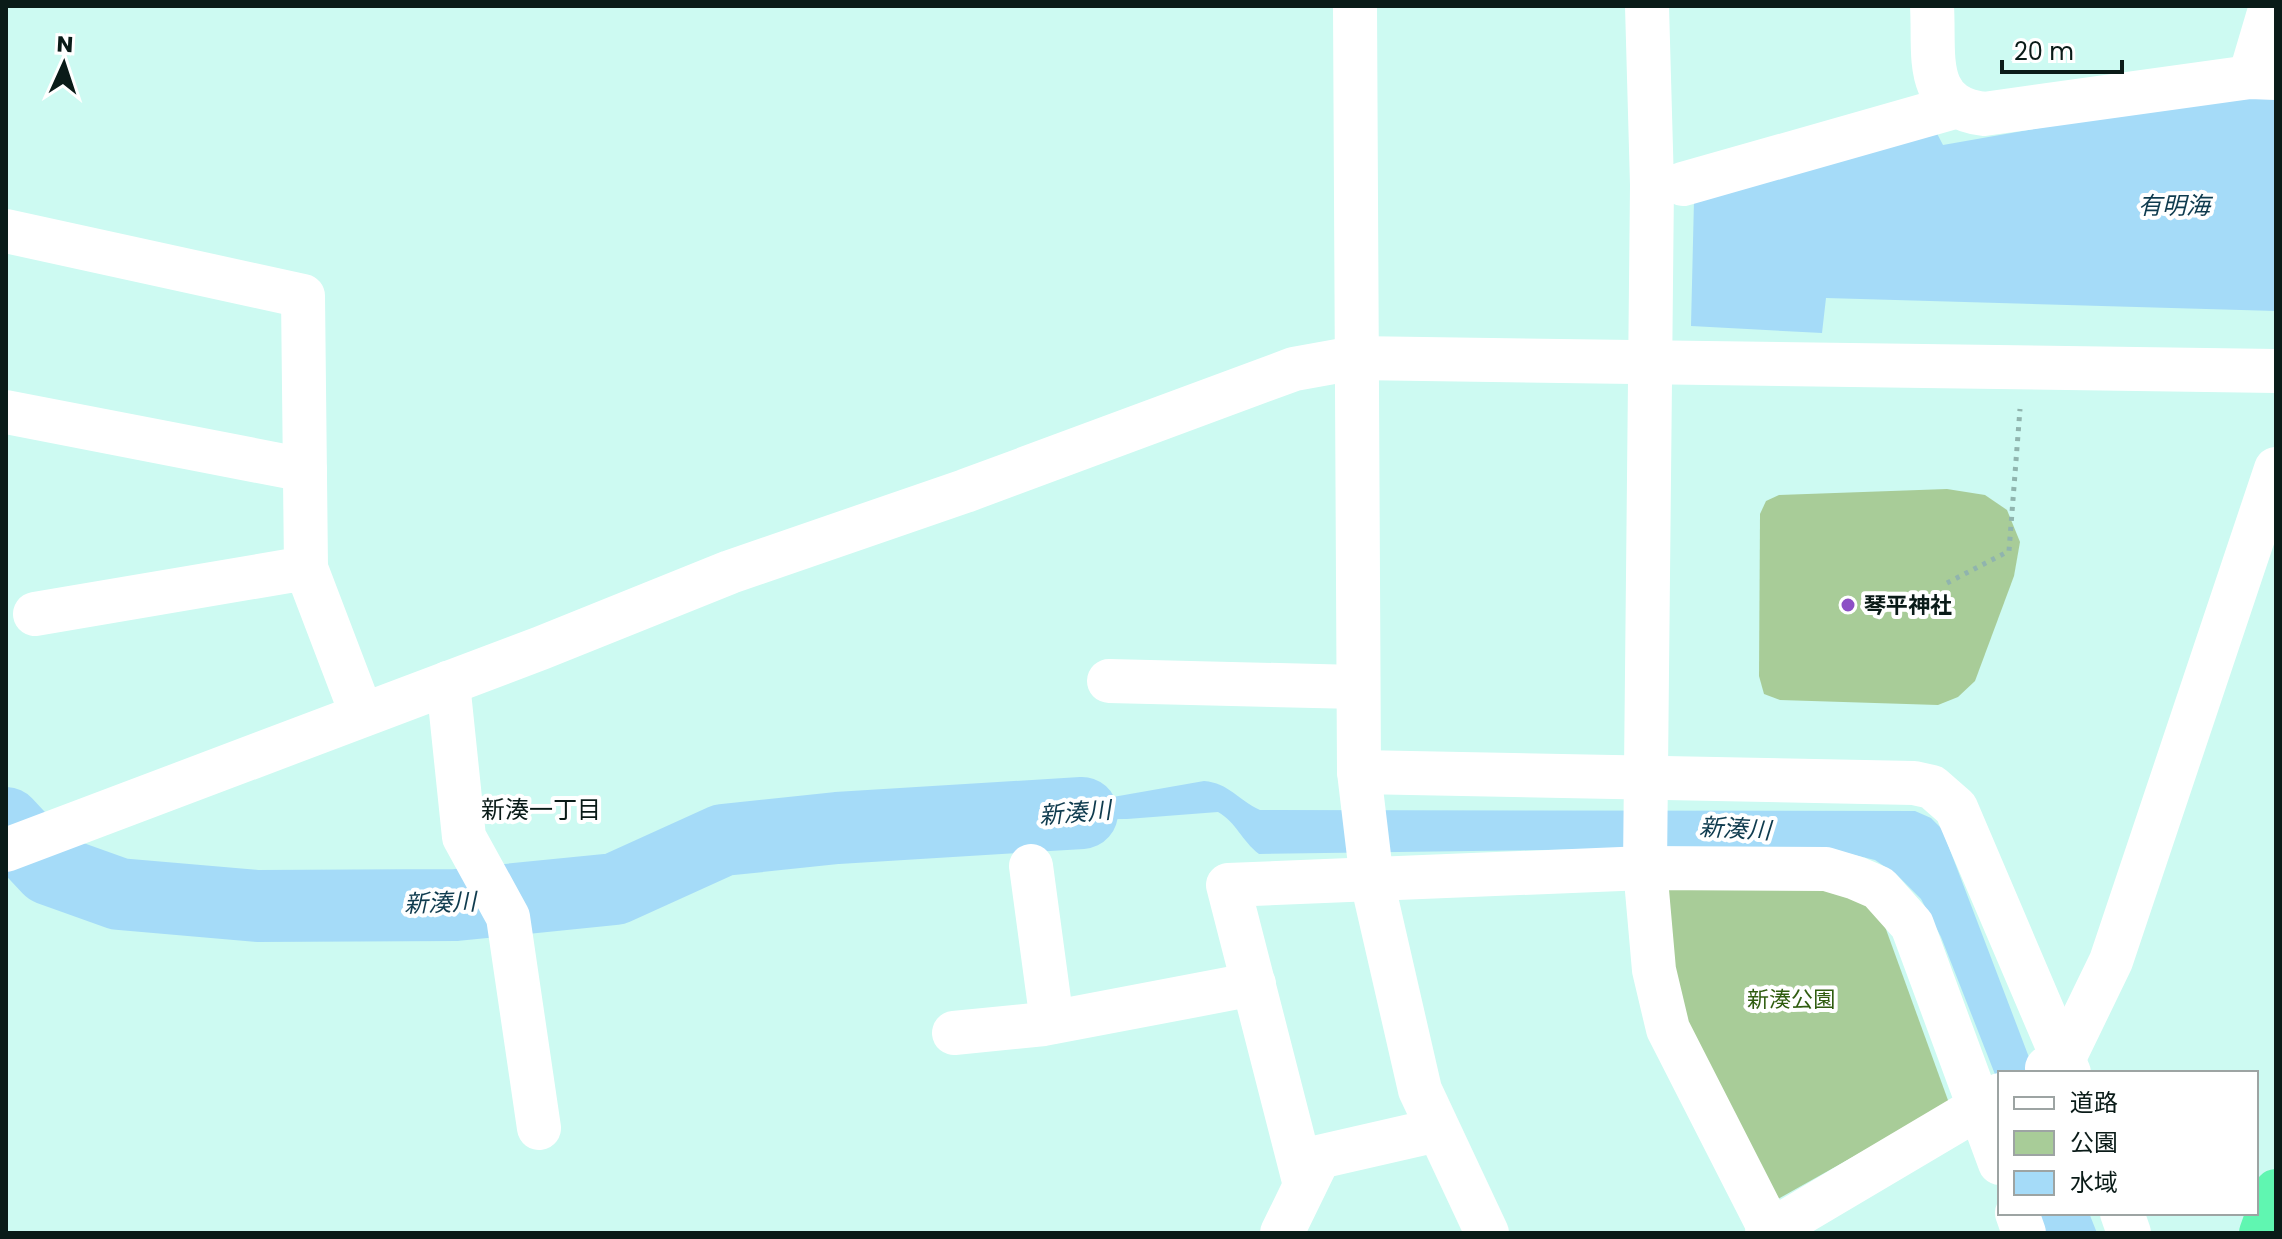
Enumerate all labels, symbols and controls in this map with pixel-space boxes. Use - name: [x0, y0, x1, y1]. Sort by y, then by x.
- north arrow: [24, 24, 104, 104]
- scale bar: [2002, 24, 2122, 74]
- text: N: [56, 29, 74, 60]
- text: 20 m: [2014, 35, 2074, 68]
- water label: 有明海: [2138, 189, 2214, 222]
- place label: 琴平神社: [1864, 590, 1952, 621]
- marker: 琴平神社: [1839, 596, 1857, 614]
- district label: 新湊一丁目: [481, 793, 601, 826]
- water label: 新湊川: [1038, 793, 1115, 832]
- water label: 新湊川: [1698, 810, 1775, 847]
- water label: 新湊川: [403, 885, 480, 920]
- park label: 新湊公園: [1747, 984, 1835, 1015]
- legend: [1998, 1071, 2258, 1215]
- text: 道路: [2070, 1086, 2118, 1119]
- text: 公園: [2070, 1126, 2118, 1159]
- text: 水域: [2070, 1166, 2118, 1199]

